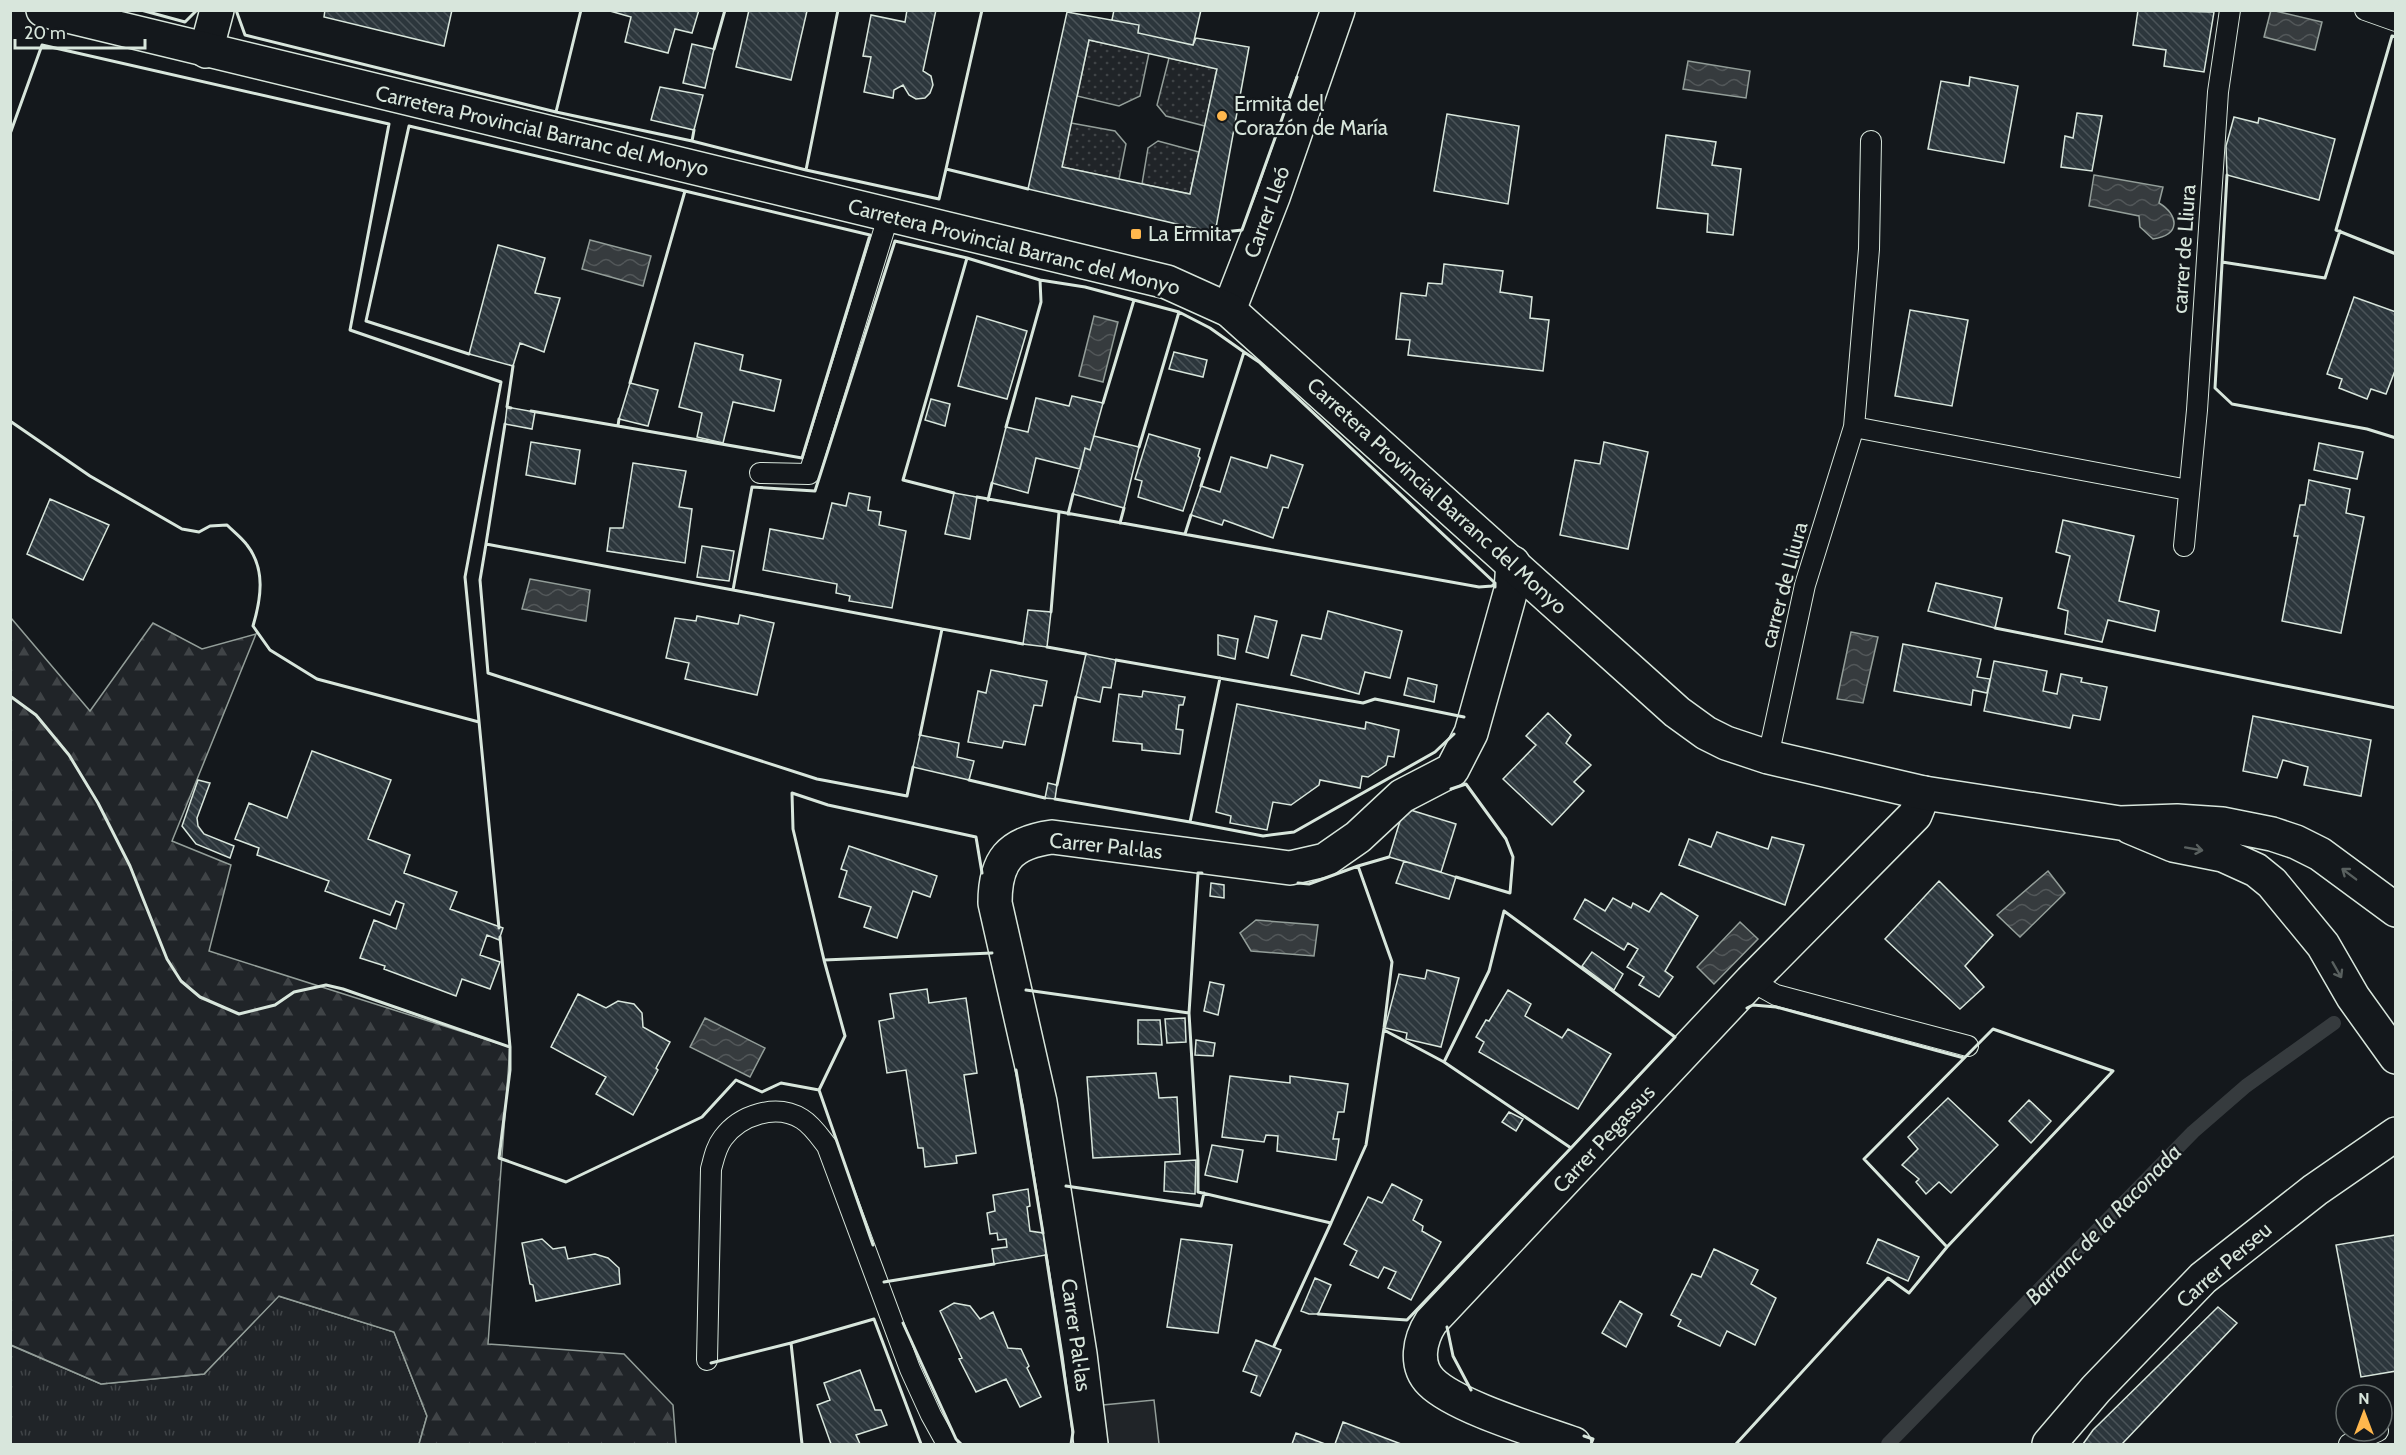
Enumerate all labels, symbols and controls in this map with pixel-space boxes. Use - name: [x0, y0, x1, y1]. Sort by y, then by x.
- scale bar: [15, 12, 146, 50]
- text: 20 m: [24, 22, 66, 44]
- street label: Carretera Provincial Barranc del Monyo: [373, 80, 711, 181]
- place label: Ermita del Corazón de María: [1234, 91, 1388, 140]
- marker: Ermita del Corazón de María: [1215, 109, 1229, 123]
- street label: Carrer Lleó: [1238, 163, 1295, 261]
- street label: carrer de Lliura: [2167, 184, 2200, 314]
- street label: Carretera Provincial Barranc del Monyo: [846, 193, 1183, 300]
- place label: La Ermita: [1148, 221, 1231, 246]
- marker: La Ermita: [1129, 227, 1143, 241]
- street label: Carretera Provincial Barranc del Monyo: [1302, 372, 1573, 619]
- street label: carrer de Lliura: [1755, 519, 1812, 651]
- street label: Carrer Pal·las: [1048, 827, 1164, 864]
- one-way arrow: [2184, 844, 2204, 855]
- one-way arrow: [2342, 868, 2358, 880]
- one-way arrow: [2332, 961, 2344, 978]
- street label: Carrer Pegassus: [1547, 1079, 1660, 1198]
- water label: Barranc de la Raconada: [2020, 1138, 2187, 1310]
- street label: Carrer Perseu: [2171, 1217, 2276, 1313]
- street label: Carrer Pal·las: [1056, 1277, 1097, 1393]
- north arrow: [2334, 1383, 2394, 1443]
- text: N: [2358, 1389, 2370, 1408]

